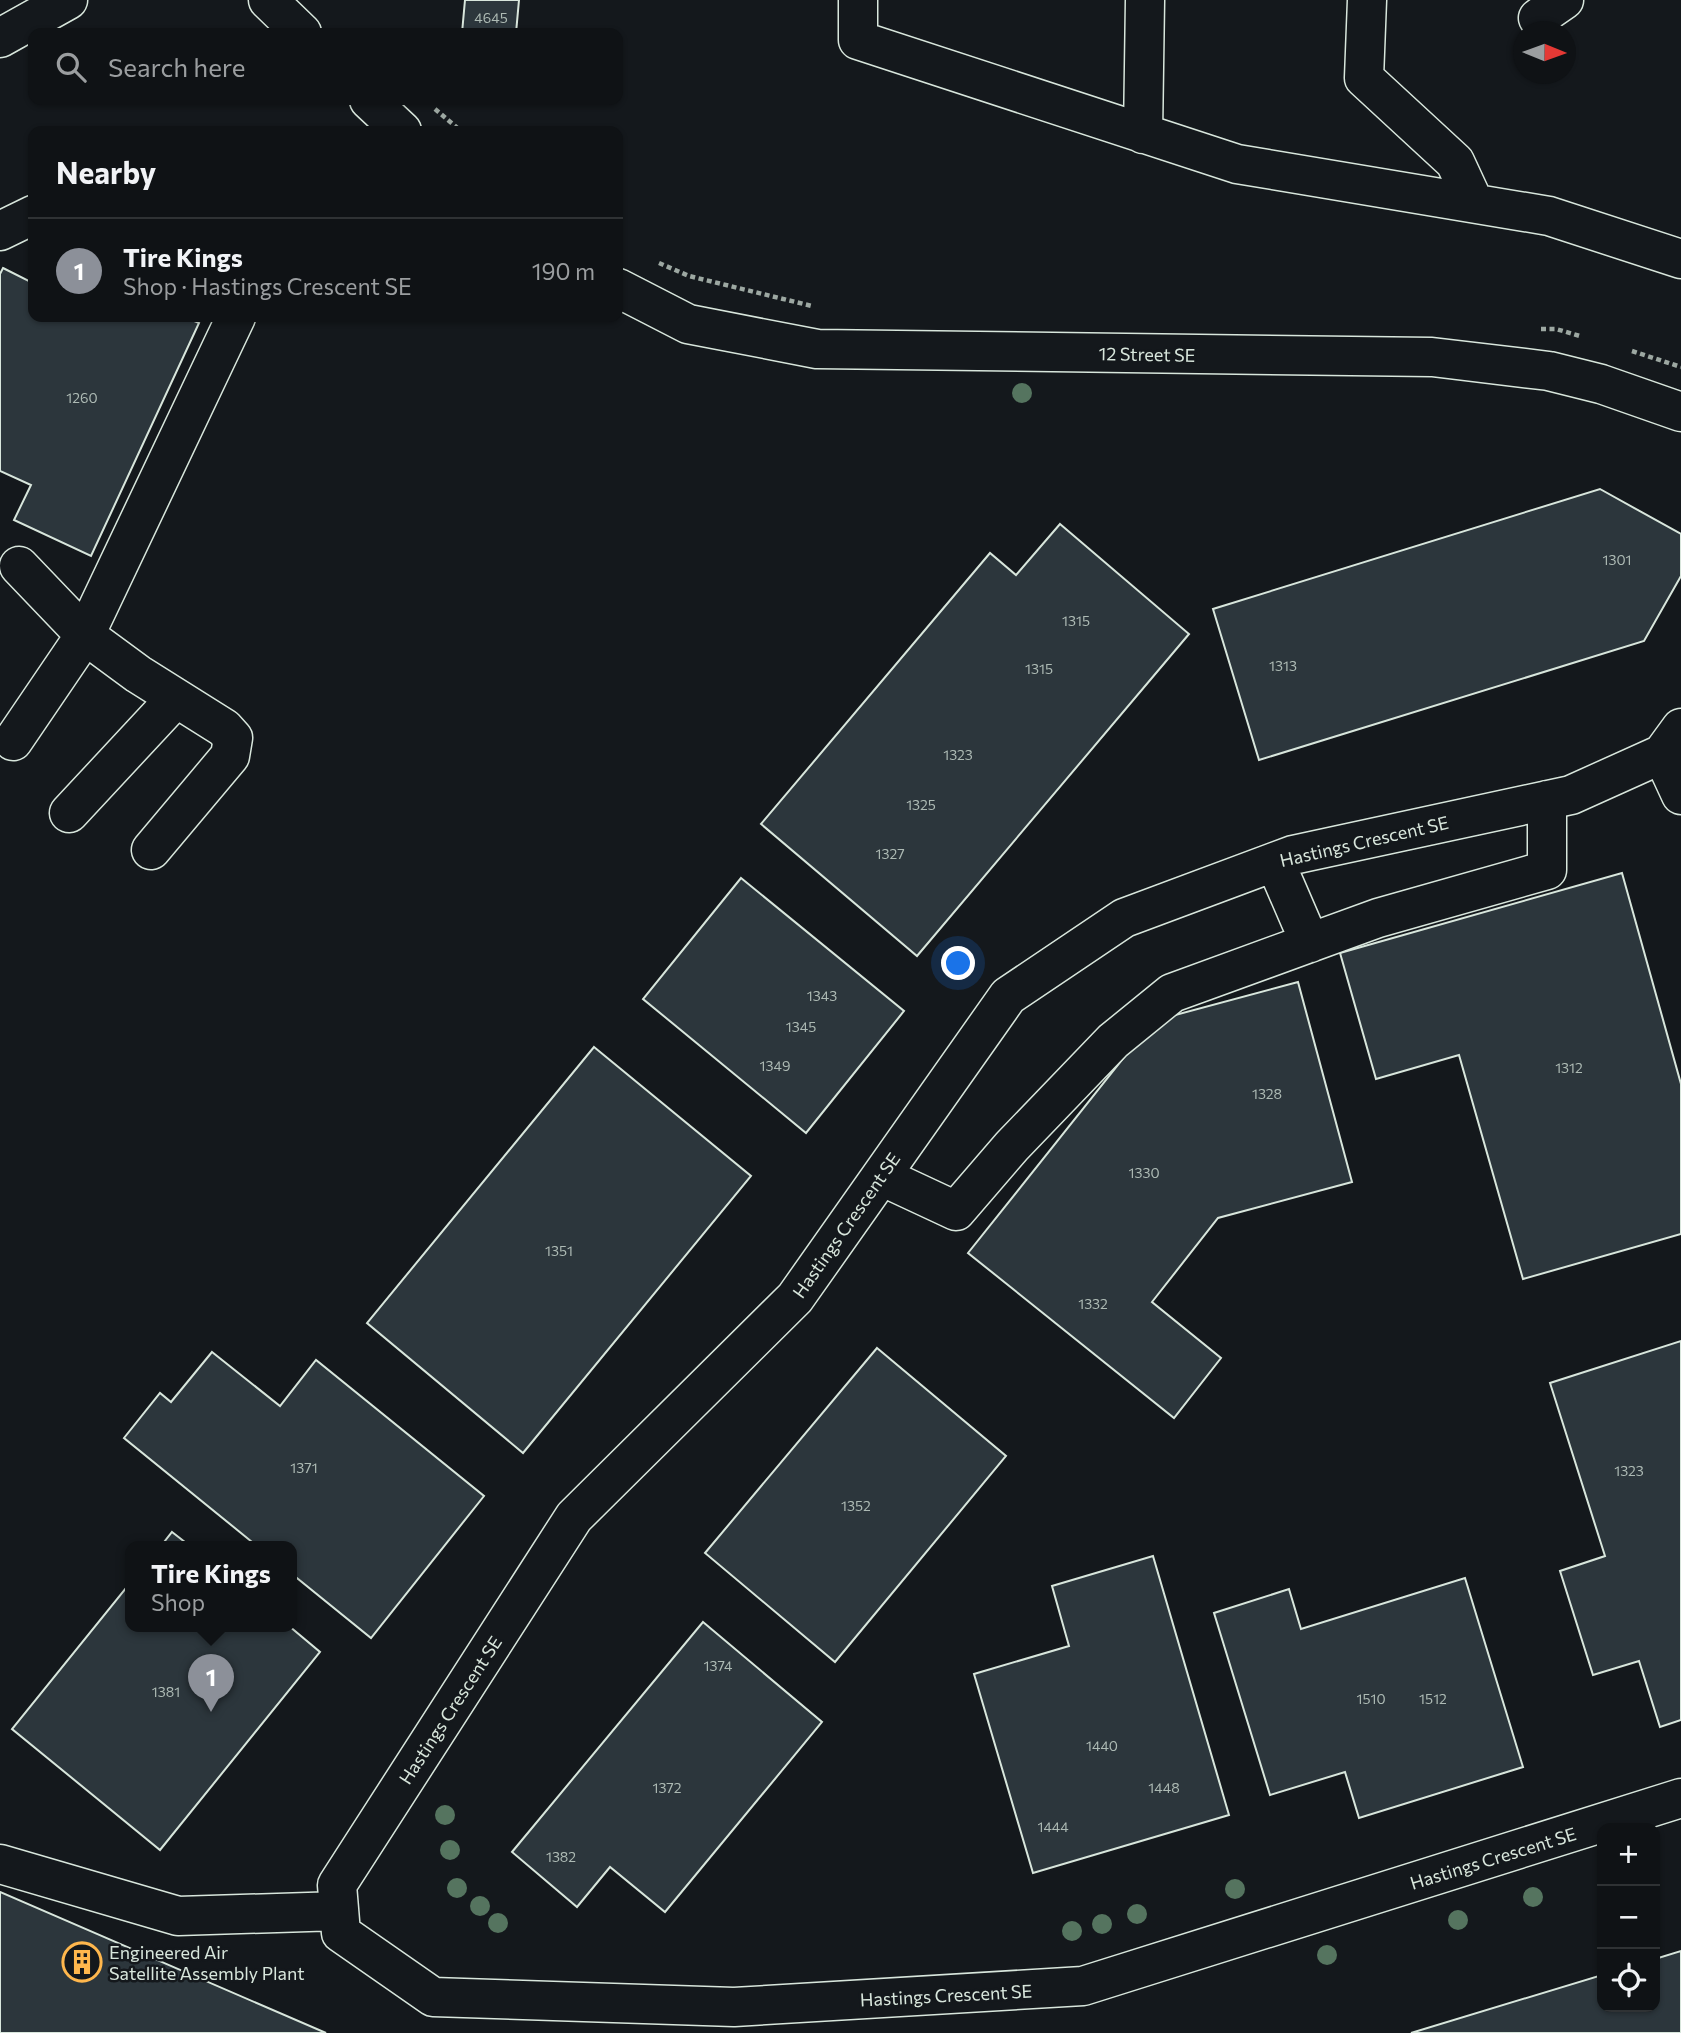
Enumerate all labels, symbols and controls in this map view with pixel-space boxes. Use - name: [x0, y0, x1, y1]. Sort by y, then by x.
- house number: 4645: [474, 9, 508, 26]
- north arrow: [1513, 21, 1576, 84]
- search box: [28, 28, 623, 105]
- icon: search: [52, 48, 90, 86]
- text: Search here: [108, 51, 246, 82]
- text: Nearby: [56, 153, 156, 190]
- text: Tire Kings: [123, 241, 243, 272]
- text: 1: [74, 257, 84, 285]
- text: 190 m: [532, 257, 595, 285]
- text: Shop · Hastings Crescent SE: [123, 272, 412, 300]
- street label: 12 Street SE: [1098, 342, 1196, 366]
- house number: 1260: [66, 389, 98, 406]
- house number: 1301: [1602, 551, 1632, 568]
- house number: 1315: [1062, 612, 1090, 629]
- house number: 1313: [1269, 657, 1297, 674]
- house number: 1315: [1025, 660, 1053, 677]
- house number: 1323: [943, 746, 973, 763]
- house number: 1325: [906, 796, 936, 813]
- street label: Hastings Crescent SE: [1278, 811, 1450, 871]
- house number: 1327: [875, 845, 905, 862]
- your location: [941, 946, 975, 980]
- house number: 1343: [807, 987, 837, 1004]
- house number: 1345: [786, 1018, 816, 1035]
- house number: 1349: [760, 1057, 790, 1074]
- house number: 1312: [1555, 1059, 1583, 1076]
- house number: 1328: [1252, 1085, 1282, 1102]
- street label: Hastings Crescent SE: [788, 1148, 904, 1302]
- house number: 1330: [1128, 1164, 1160, 1181]
- house number: 1351: [545, 1242, 573, 1259]
- house number: 1332: [1078, 1295, 1108, 1312]
- house number: 1371: [290, 1459, 318, 1476]
- house number: 1323: [1614, 1462, 1644, 1479]
- house number: 1352: [841, 1497, 871, 1514]
- popup: [125, 1541, 297, 1632]
- text: Tire Kings: [151, 1557, 271, 1588]
- text: Shop: [151, 1588, 205, 1616]
- street label: Hastings Crescent SE: [394, 1632, 506, 1788]
- pin: 1: [188, 1654, 234, 1712]
- house number: 1374: [704, 1657, 733, 1674]
- house number: 1381: [152, 1683, 180, 1700]
- house number: 1510: [1356, 1690, 1386, 1707]
- house number: 1512: [1419, 1690, 1447, 1707]
- house number: 1440: [1086, 1737, 1118, 1754]
- house number: 1372: [652, 1779, 682, 1796]
- house number: 1448: [1148, 1779, 1180, 1796]
- house number: 1444: [1037, 1818, 1069, 1835]
- street label: Hastings Crescent SE: [1407, 1822, 1579, 1894]
- map controls: [1597, 1823, 1660, 2012]
- button: +: [1597, 1823, 1660, 1886]
- house number: 1382: [546, 1848, 576, 1865]
- button: −: [1597, 1886, 1660, 1949]
- building icon: Engineered Air Satellite Assembly Plant: [61, 1941, 103, 1983]
- place label: Engineered Air Satellite Assembly Plant: [109, 1941, 305, 1984]
- button: locate: [1597, 1949, 1660, 2012]
- street label: Hastings Crescent SE: [859, 1980, 1033, 2010]

